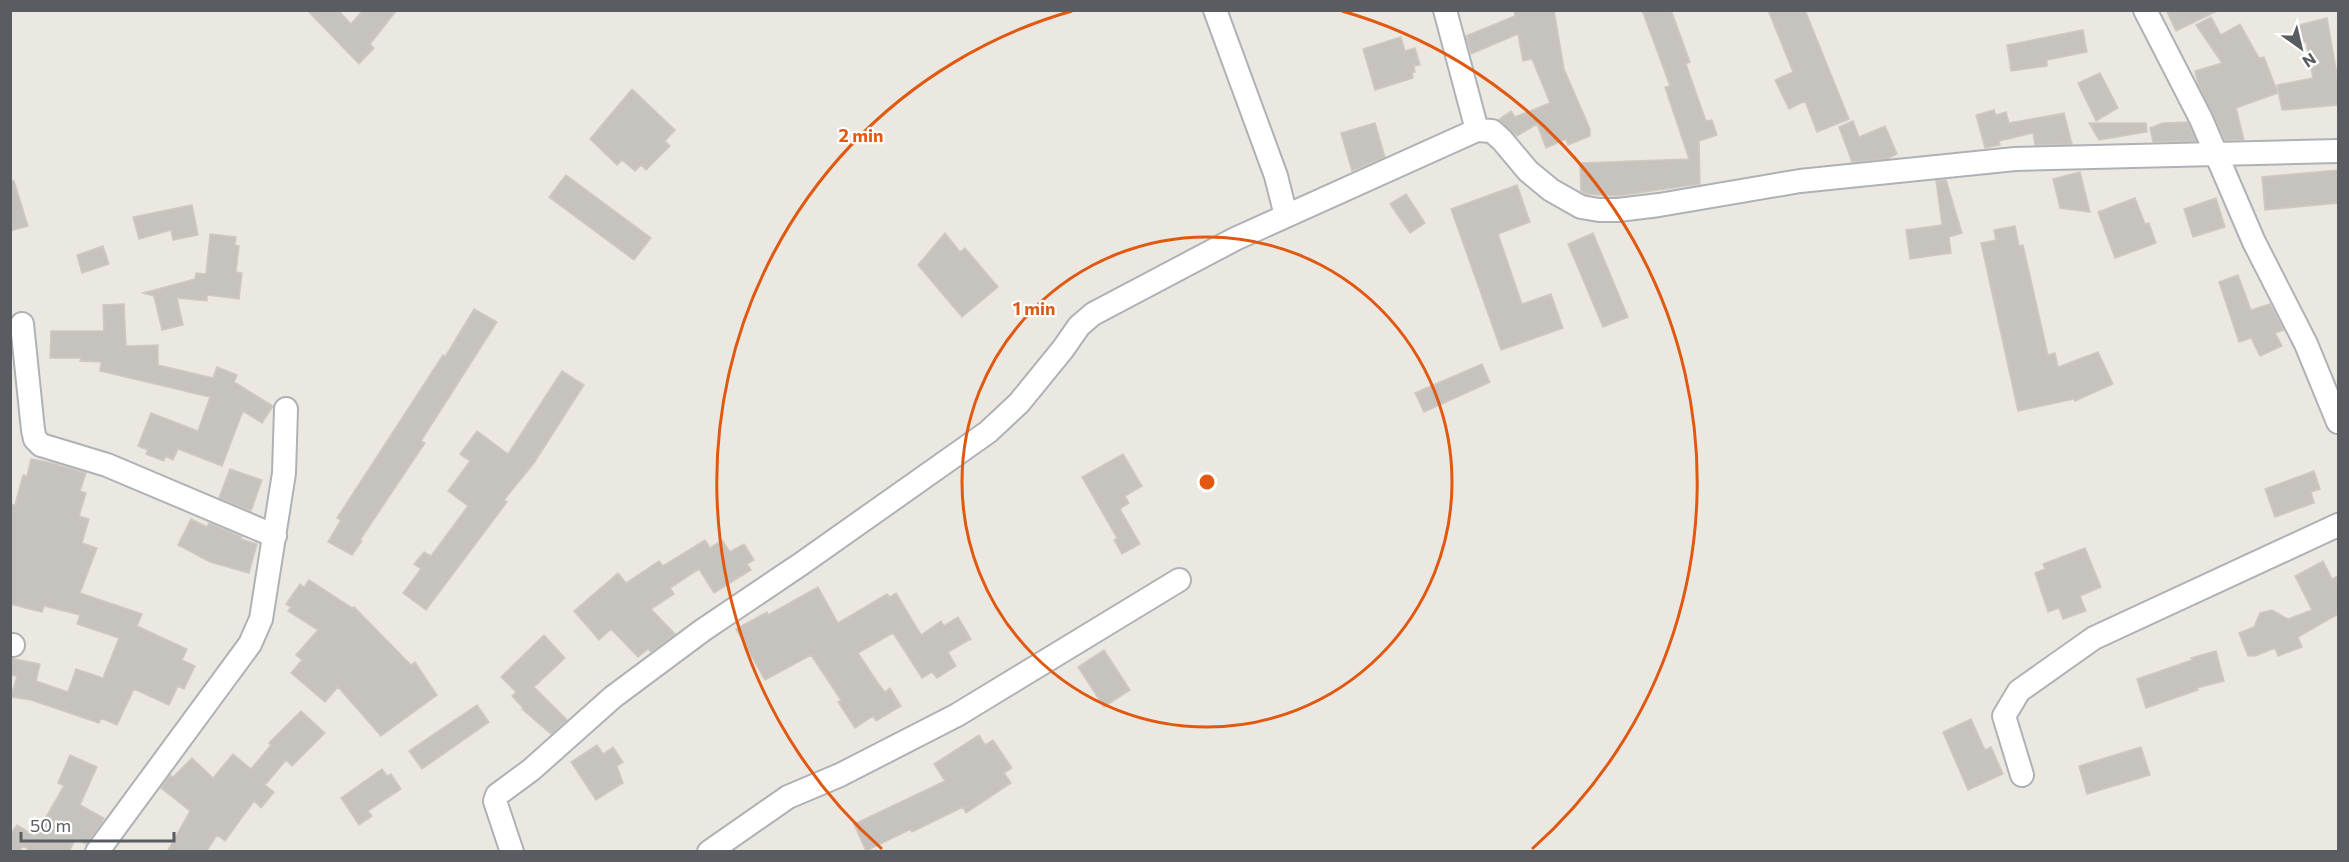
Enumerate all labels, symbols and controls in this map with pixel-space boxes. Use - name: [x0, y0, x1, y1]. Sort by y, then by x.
- north arrow: [2271, 18, 2331, 78]
- text: N: [2299, 50, 2320, 72]
- text: 2 min: [839, 124, 883, 146]
- text: 1 min: [1013, 297, 1055, 319]
- centre of rings: [1197, 472, 1217, 492]
- scale bar: [21, 805, 174, 843]
- text: 50 m: [30, 814, 71, 836]

